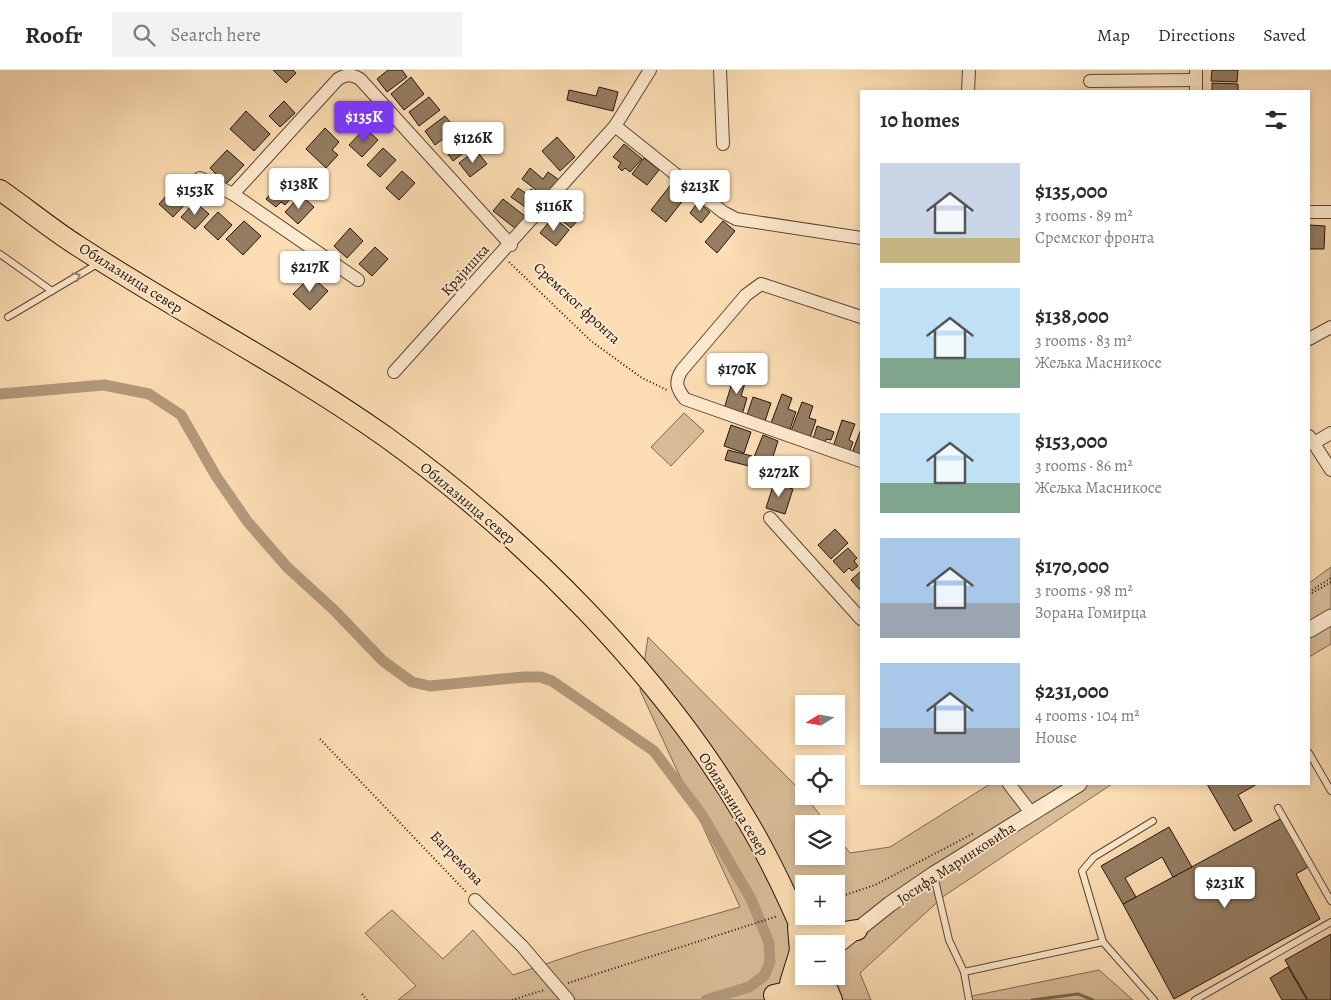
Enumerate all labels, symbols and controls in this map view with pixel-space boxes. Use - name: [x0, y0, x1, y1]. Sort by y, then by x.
- search box: [112, 12, 462, 57]
- text: Roofr: [25, 19, 82, 51]
- icon: search: [130, 21, 158, 49]
- text: Search here: [170, 22, 261, 48]
- text: Map: [1097, 23, 1130, 47]
- text: Directions: [1158, 23, 1235, 47]
- text: Saved: [1263, 23, 1306, 47]
- pin: $135K: [329, 100, 399, 143]
- text: $135K: [345, 106, 383, 128]
- text: 10 homes: [880, 106, 960, 134]
- icon: filters: [1262, 106, 1290, 134]
- pin: $126K: [438, 122, 508, 164]
- text: $126K: [454, 127, 492, 149]
- pin: $138K: [264, 168, 334, 210]
- pin: $213K: [665, 170, 735, 212]
- text: $138K: [280, 173, 318, 195]
- pin: $153K: [160, 174, 230, 216]
- text: $213K: [681, 175, 719, 197]
- text: $135,000: [1035, 177, 1108, 205]
- text: $153K: [176, 179, 214, 201]
- icon: home: [920, 183, 980, 243]
- pin: $116K: [519, 190, 589, 232]
- text: $116K: [536, 195, 572, 217]
- text: 3 rooms · 89 m²: [1035, 205, 1133, 227]
- text: Сремског фронта: [1035, 227, 1154, 249]
- street label: Обилазница север: [75, 238, 187, 318]
- street label: Крајишка: [436, 240, 494, 300]
- pin: $217K: [275, 250, 345, 293]
- text: $217K: [291, 256, 329, 278]
- street label: Сремског фронта: [529, 258, 625, 349]
- one-way arrow: [72, 272, 81, 282]
- text: $138,000: [1035, 302, 1109, 330]
- icon: home: [920, 308, 980, 368]
- text: 3 rooms · 83 m²: [1035, 330, 1132, 352]
- pin: $170K: [702, 352, 772, 395]
- text: Жељка Масникосе: [1035, 352, 1162, 374]
- text: $170K: [718, 358, 756, 380]
- text: $153,000: [1035, 427, 1108, 455]
- icon: home: [920, 433, 980, 493]
- text: 3 rooms · 86 m²: [1035, 455, 1133, 477]
- pin: $272K: [744, 456, 814, 498]
- street label: Обилазница север: [416, 457, 520, 549]
- text: $272K: [759, 461, 799, 483]
- text: Жељка Масникосе: [1035, 477, 1162, 499]
- text: $170,000: [1035, 552, 1109, 580]
- icon: home: [920, 558, 980, 618]
- text: 3 rooms · 98 m²: [1035, 580, 1133, 602]
- text: Зорана Гомирца: [1035, 602, 1147, 624]
- text: $231,000: [1035, 677, 1109, 705]
- icon: home: [920, 683, 980, 743]
- north arrow: [795, 695, 845, 745]
- map controls: [795, 695, 845, 985]
- text: 4 rooms · 104 m²: [1035, 705, 1140, 727]
- text: House: [1035, 727, 1077, 749]
- street label: Обилазница север: [694, 748, 774, 860]
- button: locate: [795, 755, 845, 805]
- button: layers: [795, 815, 845, 865]
- street label: Јосифа Маринковића: [893, 817, 1019, 909]
- street label: Багремова: [426, 826, 488, 890]
- pin: $231K: [1190, 866, 1260, 909]
- text: $231K: [1206, 872, 1244, 894]
- button: +: [795, 875, 845, 925]
- button: −: [795, 935, 845, 985]

